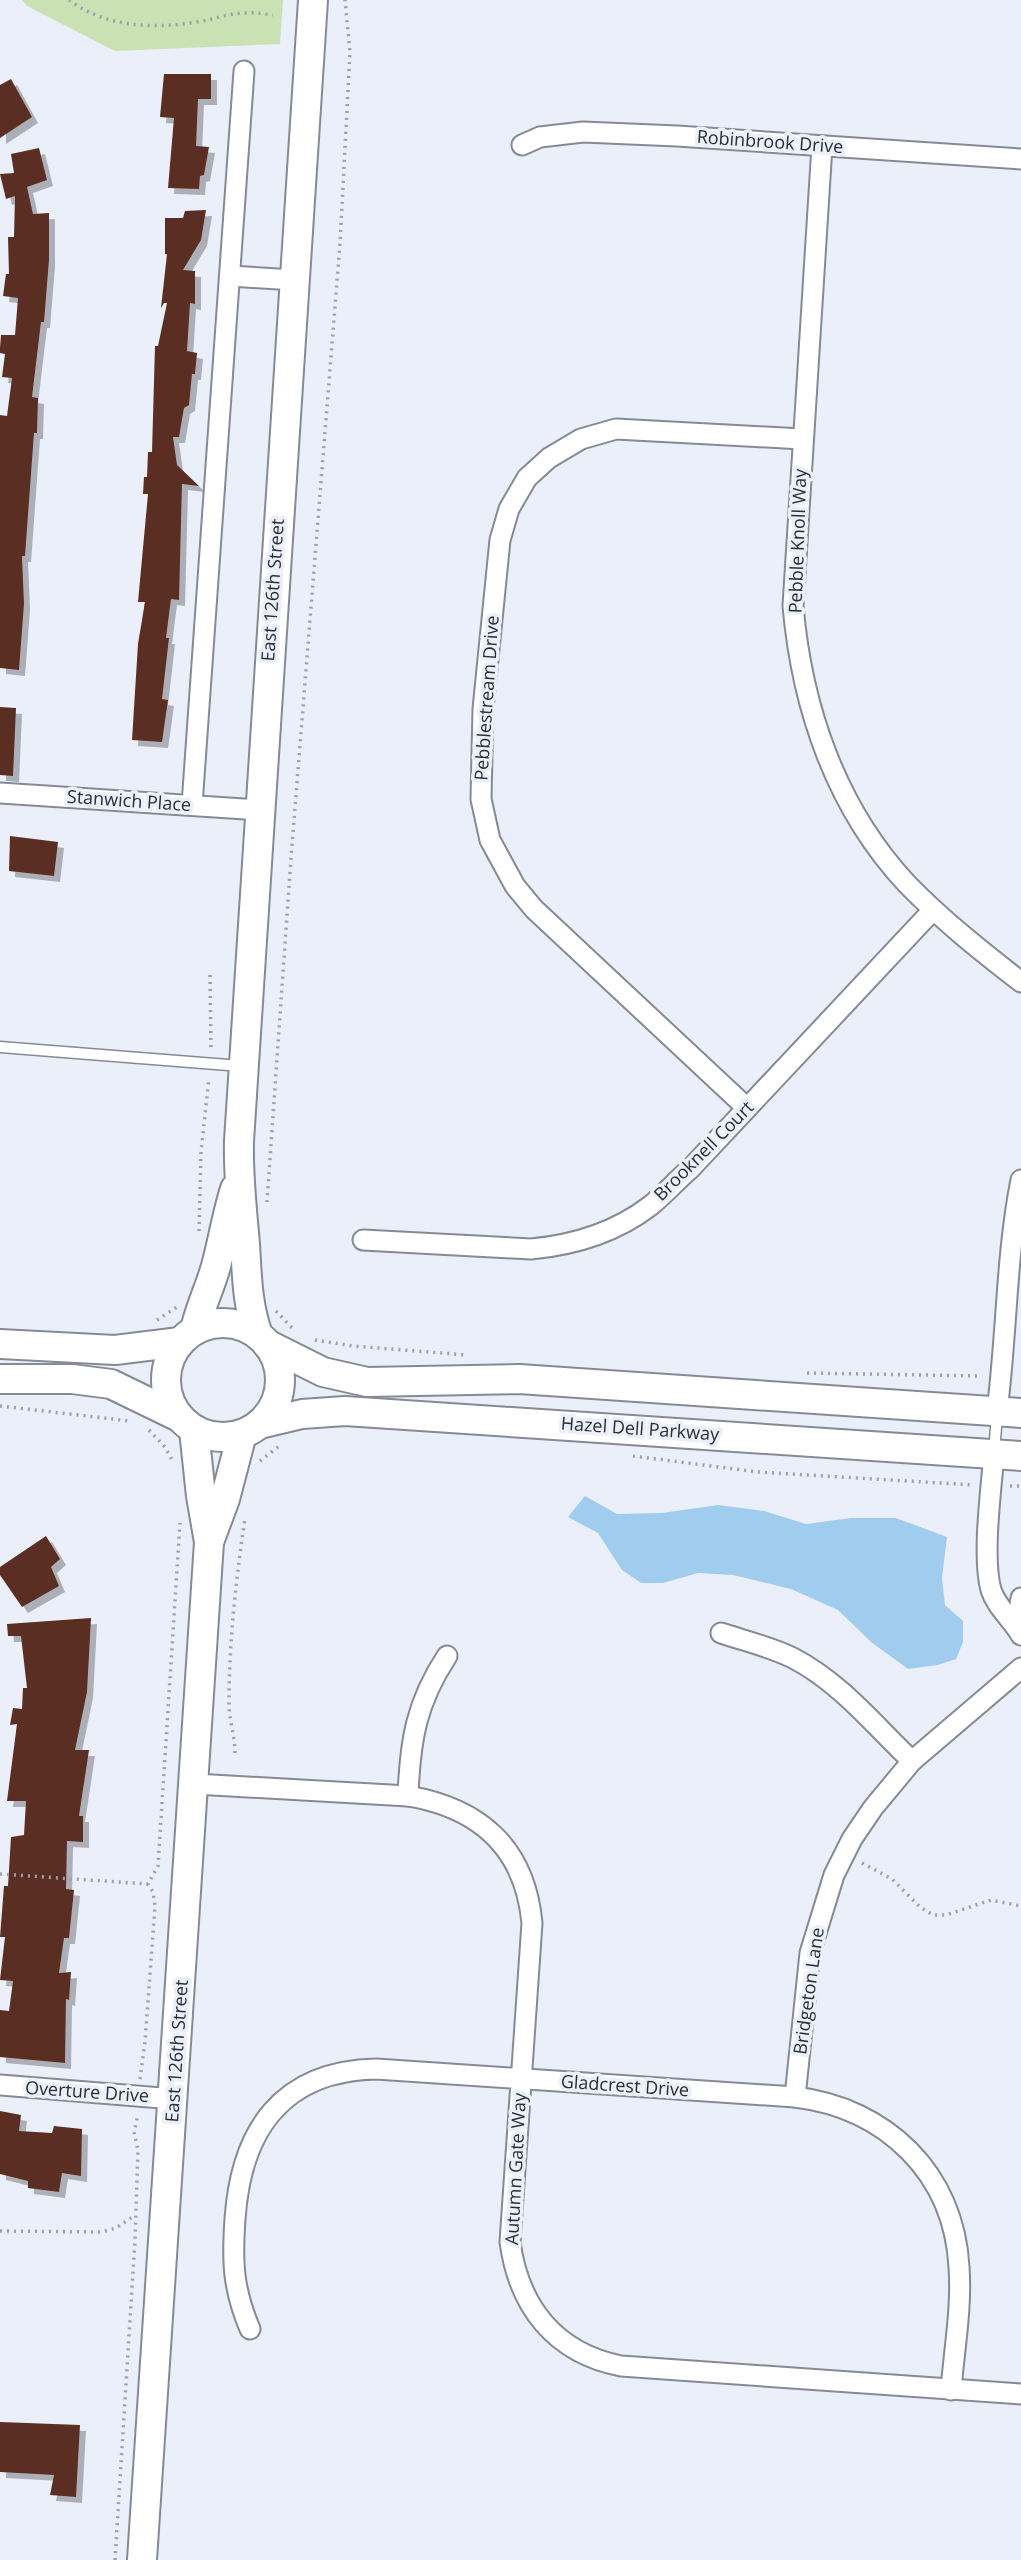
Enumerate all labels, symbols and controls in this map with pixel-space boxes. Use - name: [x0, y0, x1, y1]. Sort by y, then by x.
- street label: Robinbrook Drive: [696, 124, 844, 158]
- street label: Pebble Knoll Way: [782, 467, 812, 614]
- street label: East 126th Street: [255, 518, 289, 662]
- street label: Pebblestream Drive: [468, 615, 504, 781]
- street label: Stanwich Place: [66, 784, 192, 816]
- street label: Brooknell Court: [648, 1095, 758, 1205]
- street label: Hazel Dell Parkway: [560, 1411, 721, 1446]
- street label: Bridgeton Lane: [787, 1926, 829, 2056]
- street label: East 126th Street: [159, 1979, 193, 2123]
- street label: Gladcrest Drive: [560, 2069, 690, 2101]
- street label: Overture Drive: [24, 2075, 150, 2107]
- street label: Autumn Gate Way: [499, 2091, 531, 2246]

